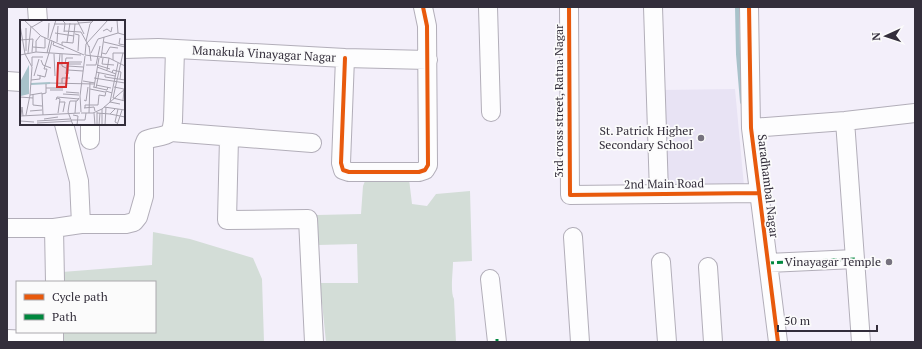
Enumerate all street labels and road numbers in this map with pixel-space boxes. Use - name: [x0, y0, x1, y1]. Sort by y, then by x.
- street label: 3rd cross street, Ratna Nagar: [551, 24, 566, 178]
- street label: Manakula Vinayagar Nagar: [192, 42, 337, 65]
- street label: Saradhambal Nagar: [755, 133, 782, 239]
- street label: 2nd Main Road: [624, 175, 704, 192]

